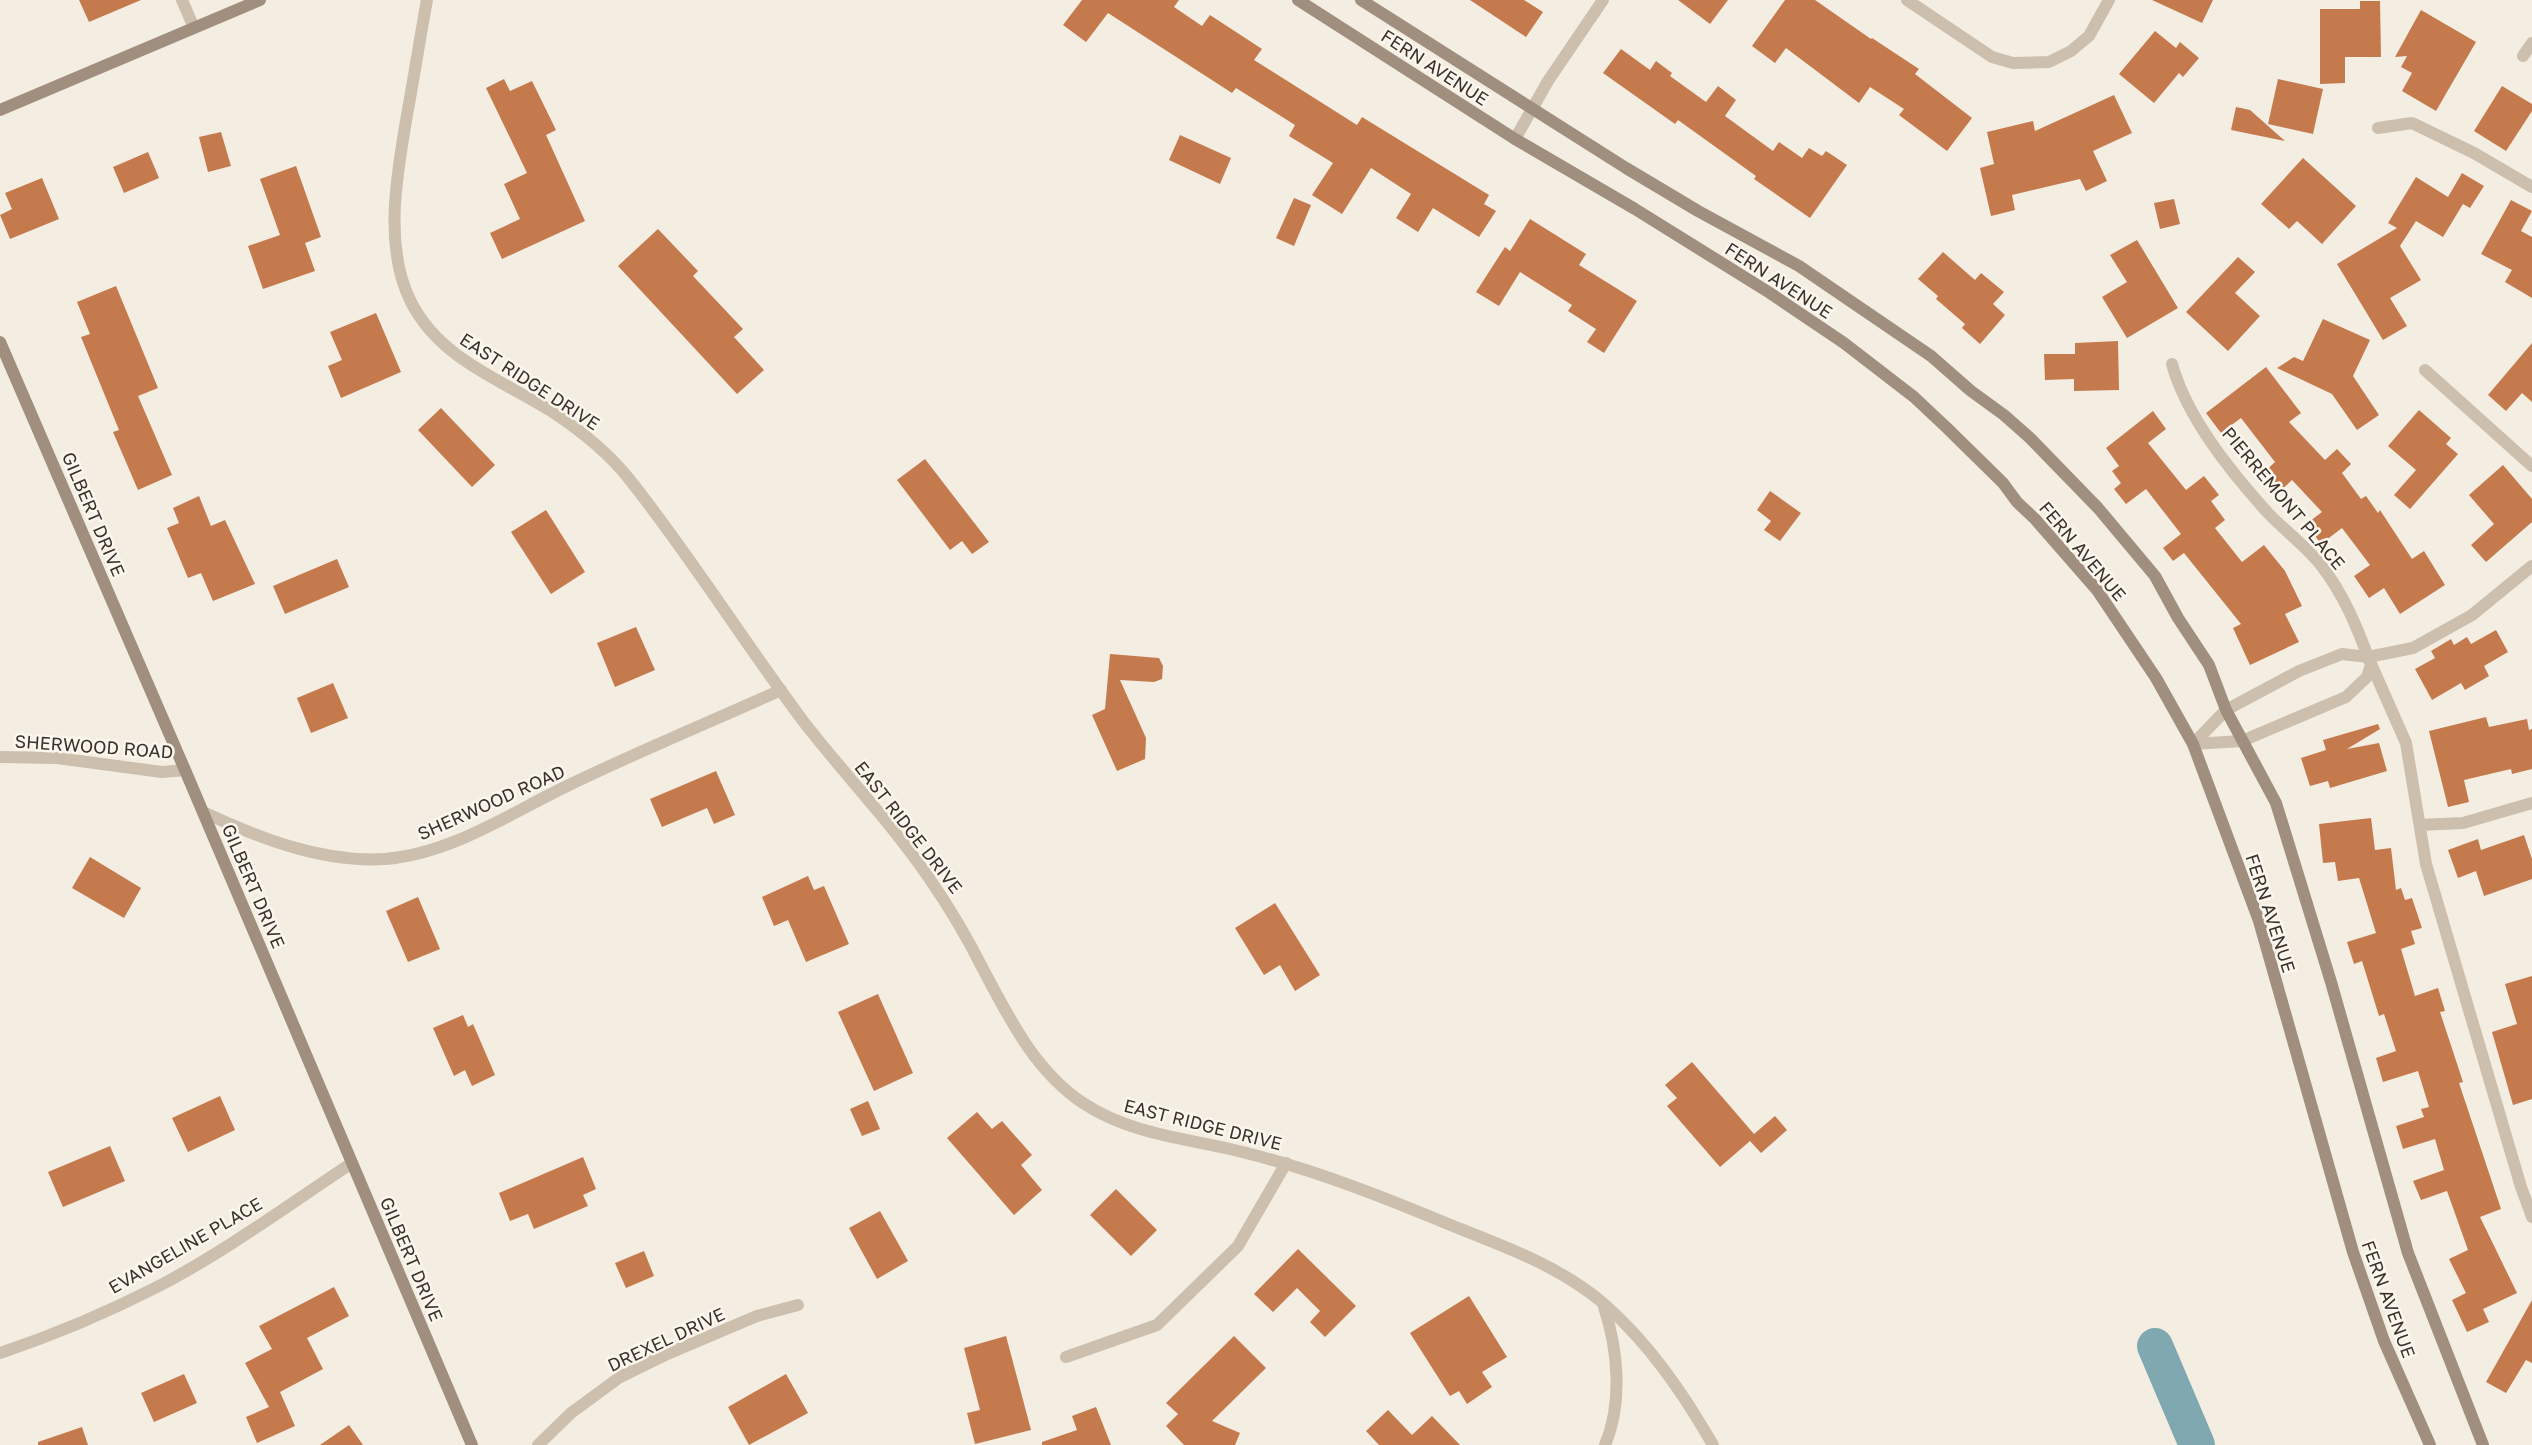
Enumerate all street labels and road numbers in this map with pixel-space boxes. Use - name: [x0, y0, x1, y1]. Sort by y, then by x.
- street label: FERN AVENUE: [1377, 24, 1493, 110]
- street label: FERN AVENUE: [1721, 237, 1837, 323]
- street label: EAST RIDGE DRIVE: [456, 328, 604, 434]
- street label: PIERREMONT PLACE: [2218, 422, 2350, 574]
- street label: GILBERT DRIVE: [58, 449, 130, 579]
- street label: FERN AVENUE: [2035, 497, 2131, 605]
- street label: SHERWOOD ROAD: [14, 729, 174, 763]
- street label: EAST RIDGE DRIVE: [850, 756, 968, 898]
- street label: SHERWOOD ROAD: [414, 760, 568, 844]
- street label: GILBERT DRIVE: [218, 821, 290, 951]
- street label: FERN AVENUE: [2241, 851, 2301, 975]
- street label: EAST RIDGE DRIVE: [1122, 1094, 1284, 1154]
- street label: EVANGELINE PLACE: [104, 1192, 266, 1298]
- street label: GILBERT DRIVE: [376, 1194, 448, 1324]
- street label: FERN AVENUE: [2358, 1237, 2420, 1361]
- street label: DREXEL DRIVE: [604, 1302, 728, 1376]

